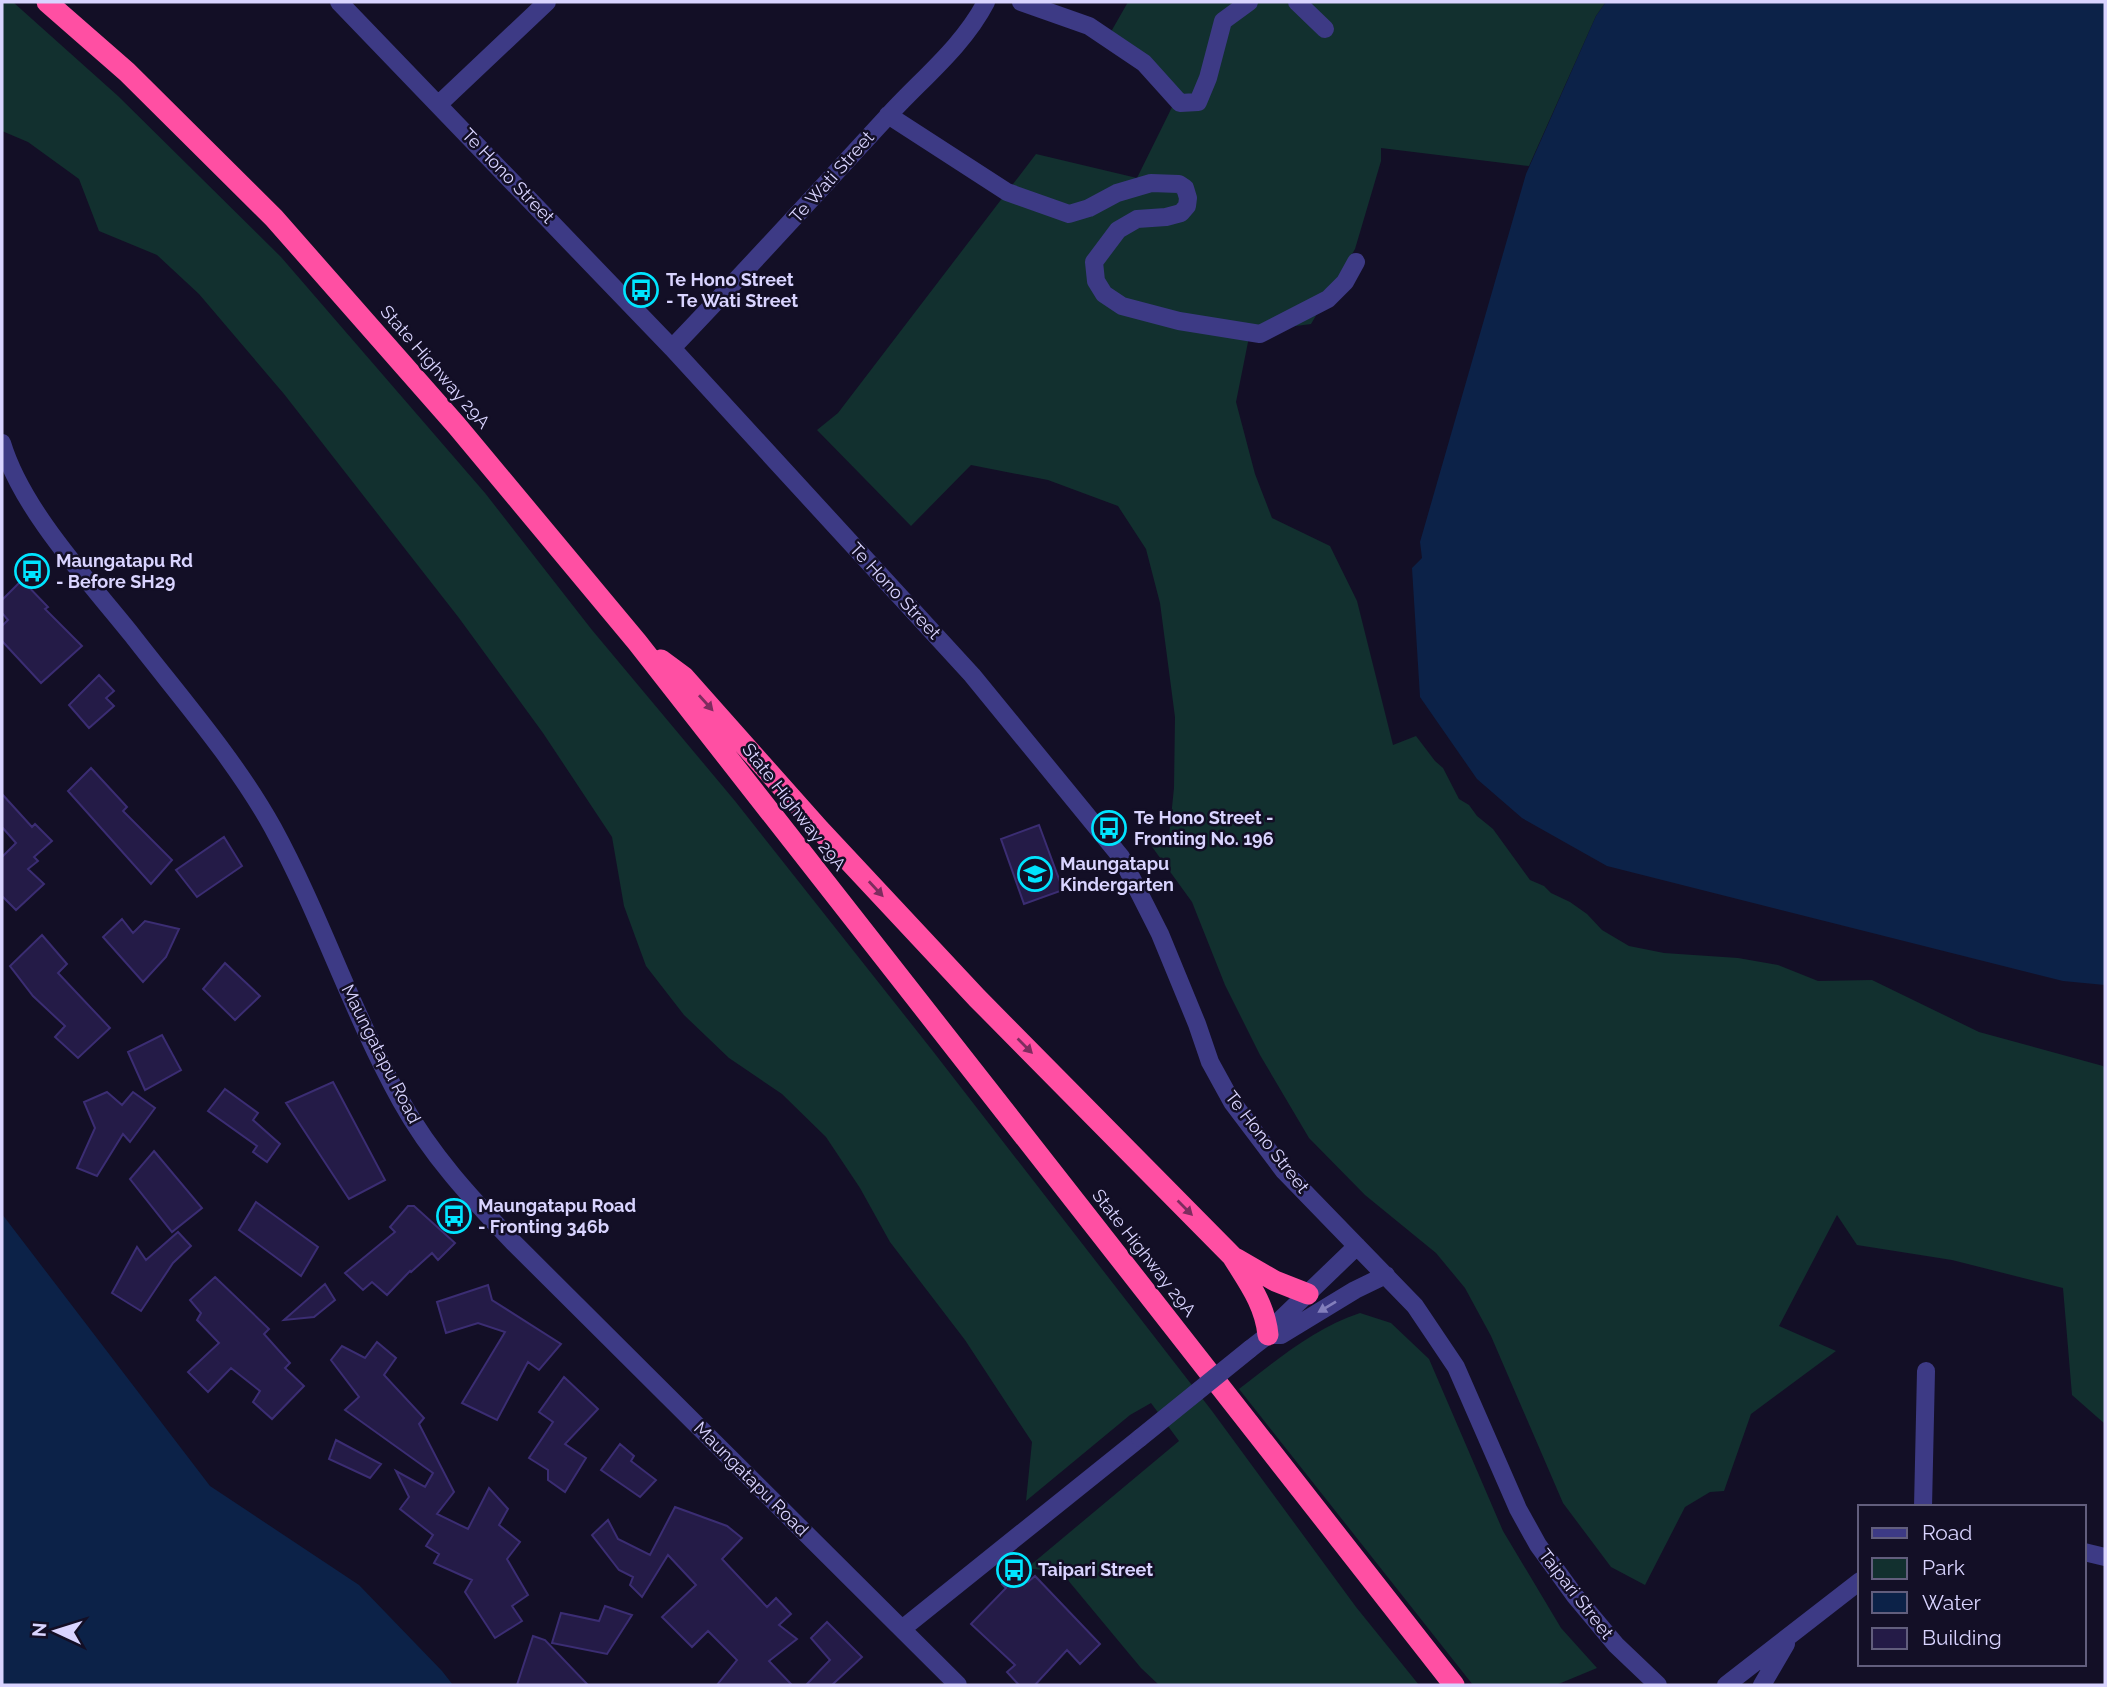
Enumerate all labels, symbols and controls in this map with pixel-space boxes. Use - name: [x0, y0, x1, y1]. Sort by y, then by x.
- street label: Te Hono Street: [458, 124, 559, 227]
- street label: Te Wati Street: [785, 127, 878, 227]
- place label: Te Hono Street - Te Wati Street: [666, 269, 798, 311]
- bus stop icon: Te Hono Street - Te Wati Street: [622, 271, 660, 309]
- street label: State Highway 29A: [376, 301, 494, 432]
- street label: Te Hono Street: [846, 538, 945, 643]
- place label: Maungatapu Rd - Before SH29: [56, 550, 193, 592]
- bus stop icon: Maungatapu Rd - Before SH29: [13, 552, 51, 590]
- one-way arrow: [698, 694, 714, 711]
- street label: State Highway 29A: [738, 739, 851, 875]
- place label: Te Hono Street - Fronting No. 196: [1134, 807, 1274, 849]
- bus stop icon: Te Hono Street - Fronting No. 196: [1090, 809, 1128, 847]
- place label: Maungatapu Kindergarten: [1060, 853, 1174, 895]
- school or university icon: Maungatapu Kindergarten: [1016, 855, 1054, 893]
- one-way arrow: [867, 880, 883, 897]
- street label: Maungatapu Road: [337, 981, 426, 1127]
- one-way arrow: [1017, 1037, 1033, 1054]
- street label: Te Hono Street: [1221, 1087, 1314, 1197]
- street label: State Highway 29A: [1088, 1185, 1201, 1321]
- place label: Maungatapu Road - Fronting 346b: [478, 1195, 636, 1237]
- bus stop icon: Maungatapu Road - Fronting 346b: [435, 1197, 473, 1235]
- one-way arrow: [1176, 1200, 1193, 1217]
- one-way arrow: [1318, 1301, 1337, 1313]
- street label: Maungatapu Road: [690, 1417, 813, 1540]
- legend: [1858, 1505, 2086, 1666]
- text: Road: [1922, 1520, 1972, 1545]
- street label: Taipari Street: [1535, 1544, 1618, 1643]
- bus stop icon: Taipari Street: [995, 1551, 1033, 1589]
- text: Park: [1922, 1555, 1965, 1580]
- place label: Taipari Street: [1038, 1559, 1153, 1580]
- text: Water: [1922, 1590, 1981, 1615]
- north arrow: [21, 1596, 91, 1666]
- text: N: [28, 1622, 51, 1638]
- text: Building: [1922, 1625, 2002, 1650]

